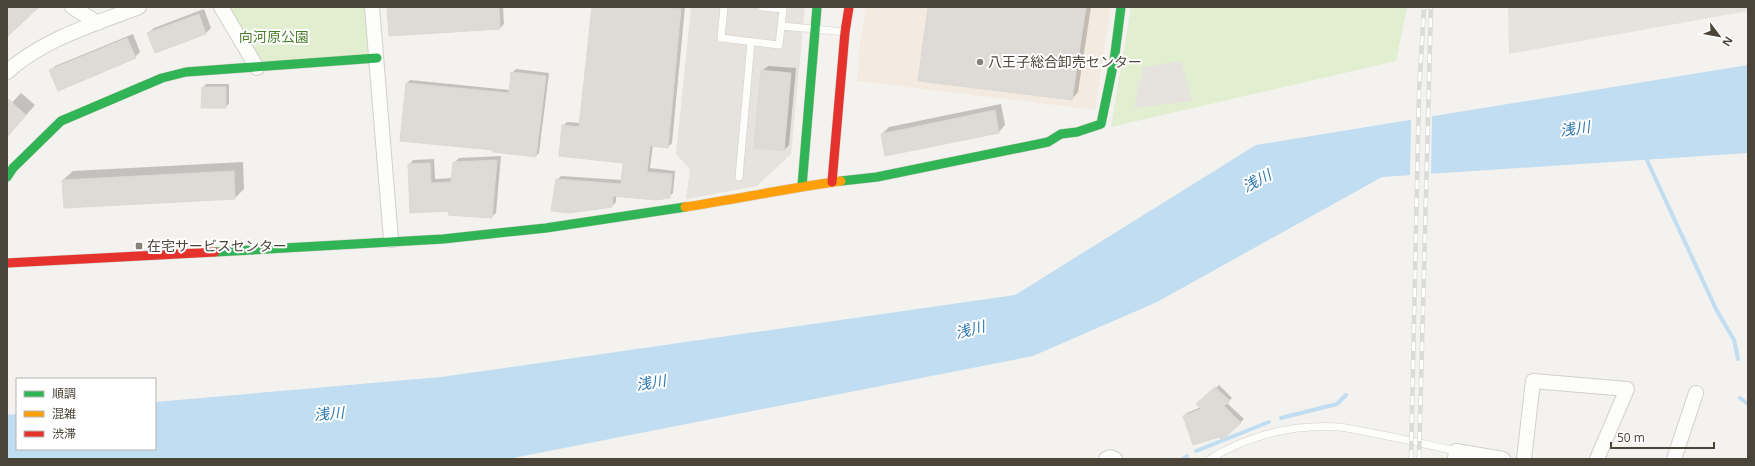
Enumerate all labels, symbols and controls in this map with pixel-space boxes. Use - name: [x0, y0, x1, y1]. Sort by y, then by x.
- north arrow: [1699, 16, 1739, 56]
- park label: 向河原公園: [239, 27, 309, 46]
- text: N: [1719, 34, 1737, 49]
- place label: 八王子総合卸売センター: [988, 52, 1142, 71]
- marker: 八王子総合卸売センター: [975, 57, 985, 67]
- water label: 浅川: [1559, 116, 1593, 140]
- water label: 浅川: [1239, 163, 1276, 196]
- place label: 在宅サービスセンター: [147, 236, 287, 255]
- marker: 在宅サービスセンター: [134, 241, 144, 251]
- water label: 浅川: [953, 315, 989, 342]
- water label: 浅川: [634, 369, 669, 394]
- legend: [16, 378, 156, 450]
- text: 順調: [52, 385, 76, 402]
- water label: 浅川: [313, 402, 347, 424]
- text: 混雑: [52, 405, 76, 422]
- scale bar: [1611, 424, 1714, 450]
- text: 渋滞: [52, 425, 76, 442]
- text: 50 m: [1617, 429, 1645, 446]

